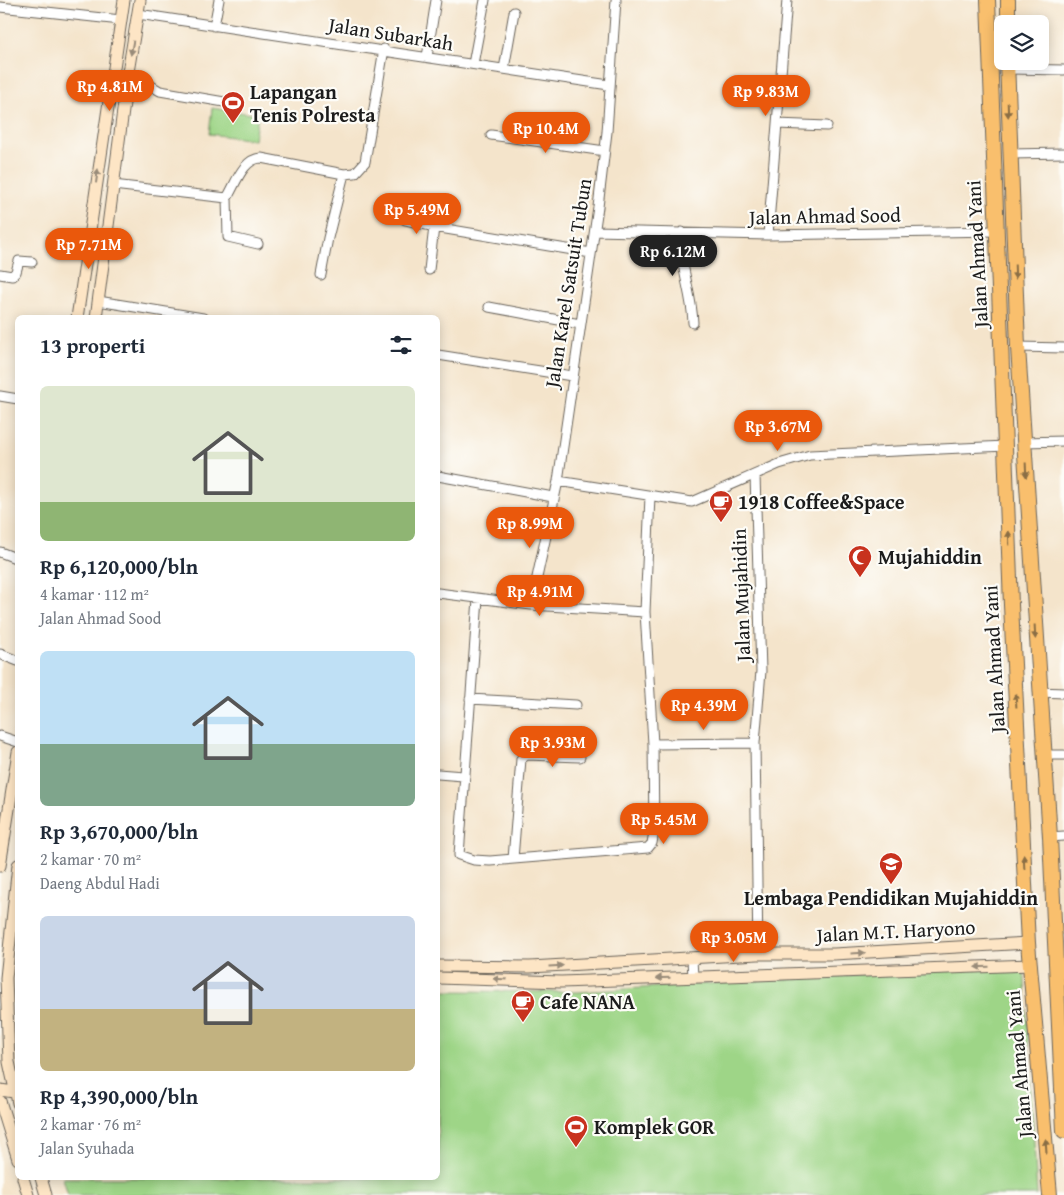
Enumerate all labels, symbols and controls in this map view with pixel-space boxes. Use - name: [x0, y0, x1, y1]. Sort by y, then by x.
- street label: Jalan Subarkah: [324, 9, 456, 58]
- map controls: [994, 15, 1049, 70]
- button: layers: [994, 15, 1049, 70]
- one-way arrow: [128, 40, 136, 56]
- pin: Rp 4.81M: [58, 70, 162, 112]
- text: Rp 4.81M: [77, 74, 143, 98]
- pin: Rp 9.83M: [714, 74, 818, 117]
- place label: Lapangan Tenis Polresta: [250, 77, 376, 129]
- text: Rp 9.83M: [733, 79, 799, 103]
- sports icon: Lapangan Tenis Polresta: [220, 90, 246, 124]
- one-way arrow: [1005, 102, 1013, 118]
- pin: Rp 10.4M: [494, 112, 598, 154]
- text: Rp 10.4M: [513, 116, 579, 140]
- one-way arrow: [93, 168, 101, 184]
- street label: Jalan Karel Satsuit Tubun: [536, 176, 598, 393]
- street label: Jalan Ahmad Yani: [958, 179, 995, 332]
- pin: Rp 5.49M: [365, 192, 469, 235]
- text: Rp 5.49M: [384, 197, 450, 221]
- street label: Jalan Ahmad Sood: [746, 200, 901, 231]
- pin: Rp 7.71M: [37, 228, 141, 270]
- text: Rp 7.71M: [56, 232, 122, 256]
- pin: Rp 6.12M: [621, 234, 725, 277]
- text: Rp 6.12M: [640, 239, 706, 263]
- one-way arrow: [1012, 265, 1020, 281]
- text: 13 properti: [40, 330, 145, 361]
- icon: filters: [387, 331, 415, 359]
- pin: Rp 3.67M: [726, 410, 830, 452]
- text: Rp 3.67M: [745, 414, 811, 438]
- icon: home: [183, 418, 273, 508]
- one-way arrow: [1022, 462, 1030, 478]
- place label: 1918 Coffee&Space: [738, 487, 905, 516]
- cafe icon: 1918 Coffee&Space: [708, 489, 734, 523]
- pin: Rp 8.99M: [478, 506, 582, 549]
- text: Rp 8.99M: [497, 511, 563, 535]
- street label: Jalan Mujahidin: [724, 528, 757, 665]
- one-way arrow: [1005, 529, 1013, 545]
- place label: Mujahiddin: [878, 542, 982, 571]
- mosque icon: Mujahiddin: [847, 544, 873, 578]
- text: Rp 6,120,000/bln: [40, 551, 198, 582]
- pin: Rp 4.91M: [488, 574, 592, 617]
- text: Rp 4.91M: [507, 579, 573, 603]
- text: 4 kamar · 112 m²: [40, 582, 149, 606]
- street label: Jalan Ahmad Yani: [975, 584, 1012, 737]
- text: Jalan Ahmad Sood: [40, 606, 161, 630]
- one-way arrow: [1032, 624, 1040, 640]
- icon: home: [183, 683, 273, 773]
- pin: Rp 4.39M: [652, 688, 756, 731]
- one-way arrow: [1012, 692, 1020, 708]
- text: Rp 4.39M: [671, 693, 737, 717]
- pin: Rp 3.93M: [501, 726, 605, 768]
- text: Rp 3.93M: [520, 730, 586, 754]
- pin: Rp 5.45M: [612, 802, 716, 845]
- text: Rp 5.45M: [631, 807, 697, 831]
- text: Rp 3,670,000/bln: [40, 816, 198, 847]
- text: 2 kamar · 70 m²: [40, 847, 141, 871]
- school or university icon: Lembaga Pendidikan Mujahiddin: [878, 851, 904, 885]
- one-way arrow: [1020, 854, 1028, 870]
- text: Daeng Abdul Hadi: [40, 871, 160, 895]
- place label: Lembaga Pendidikan Mujahiddin: [744, 883, 1038, 912]
- street label: Jalan M.T. Haryono: [813, 912, 976, 949]
- pin: Rp 3.05M: [682, 920, 786, 963]
- text: Rp 3.05M: [701, 925, 767, 949]
- icon: home: [183, 948, 273, 1038]
- one-way arrow: [850, 948, 866, 956]
- one-way arrow: [548, 961, 564, 969]
- one-way arrow: [974, 963, 990, 971]
- one-way arrow: [492, 974, 508, 982]
- one-way arrow: [654, 975, 670, 983]
- place label: Cafe NANA: [540, 987, 635, 1016]
- cafe icon: Cafe NANA: [510, 989, 536, 1023]
- street label: Jalan Ahmad Yani: [998, 989, 1040, 1142]
- text: Rp 4,390,000/bln: [40, 1081, 198, 1112]
- text: 2 kamar · 76 m²: [40, 1112, 141, 1136]
- place label: Komplek GOR: [594, 1112, 715, 1141]
- sports icon: Komplek GOR: [563, 1114, 589, 1148]
- text: Jalan Syuhada: [40, 1136, 134, 1160]
- one-way arrow: [1042, 1138, 1050, 1154]

